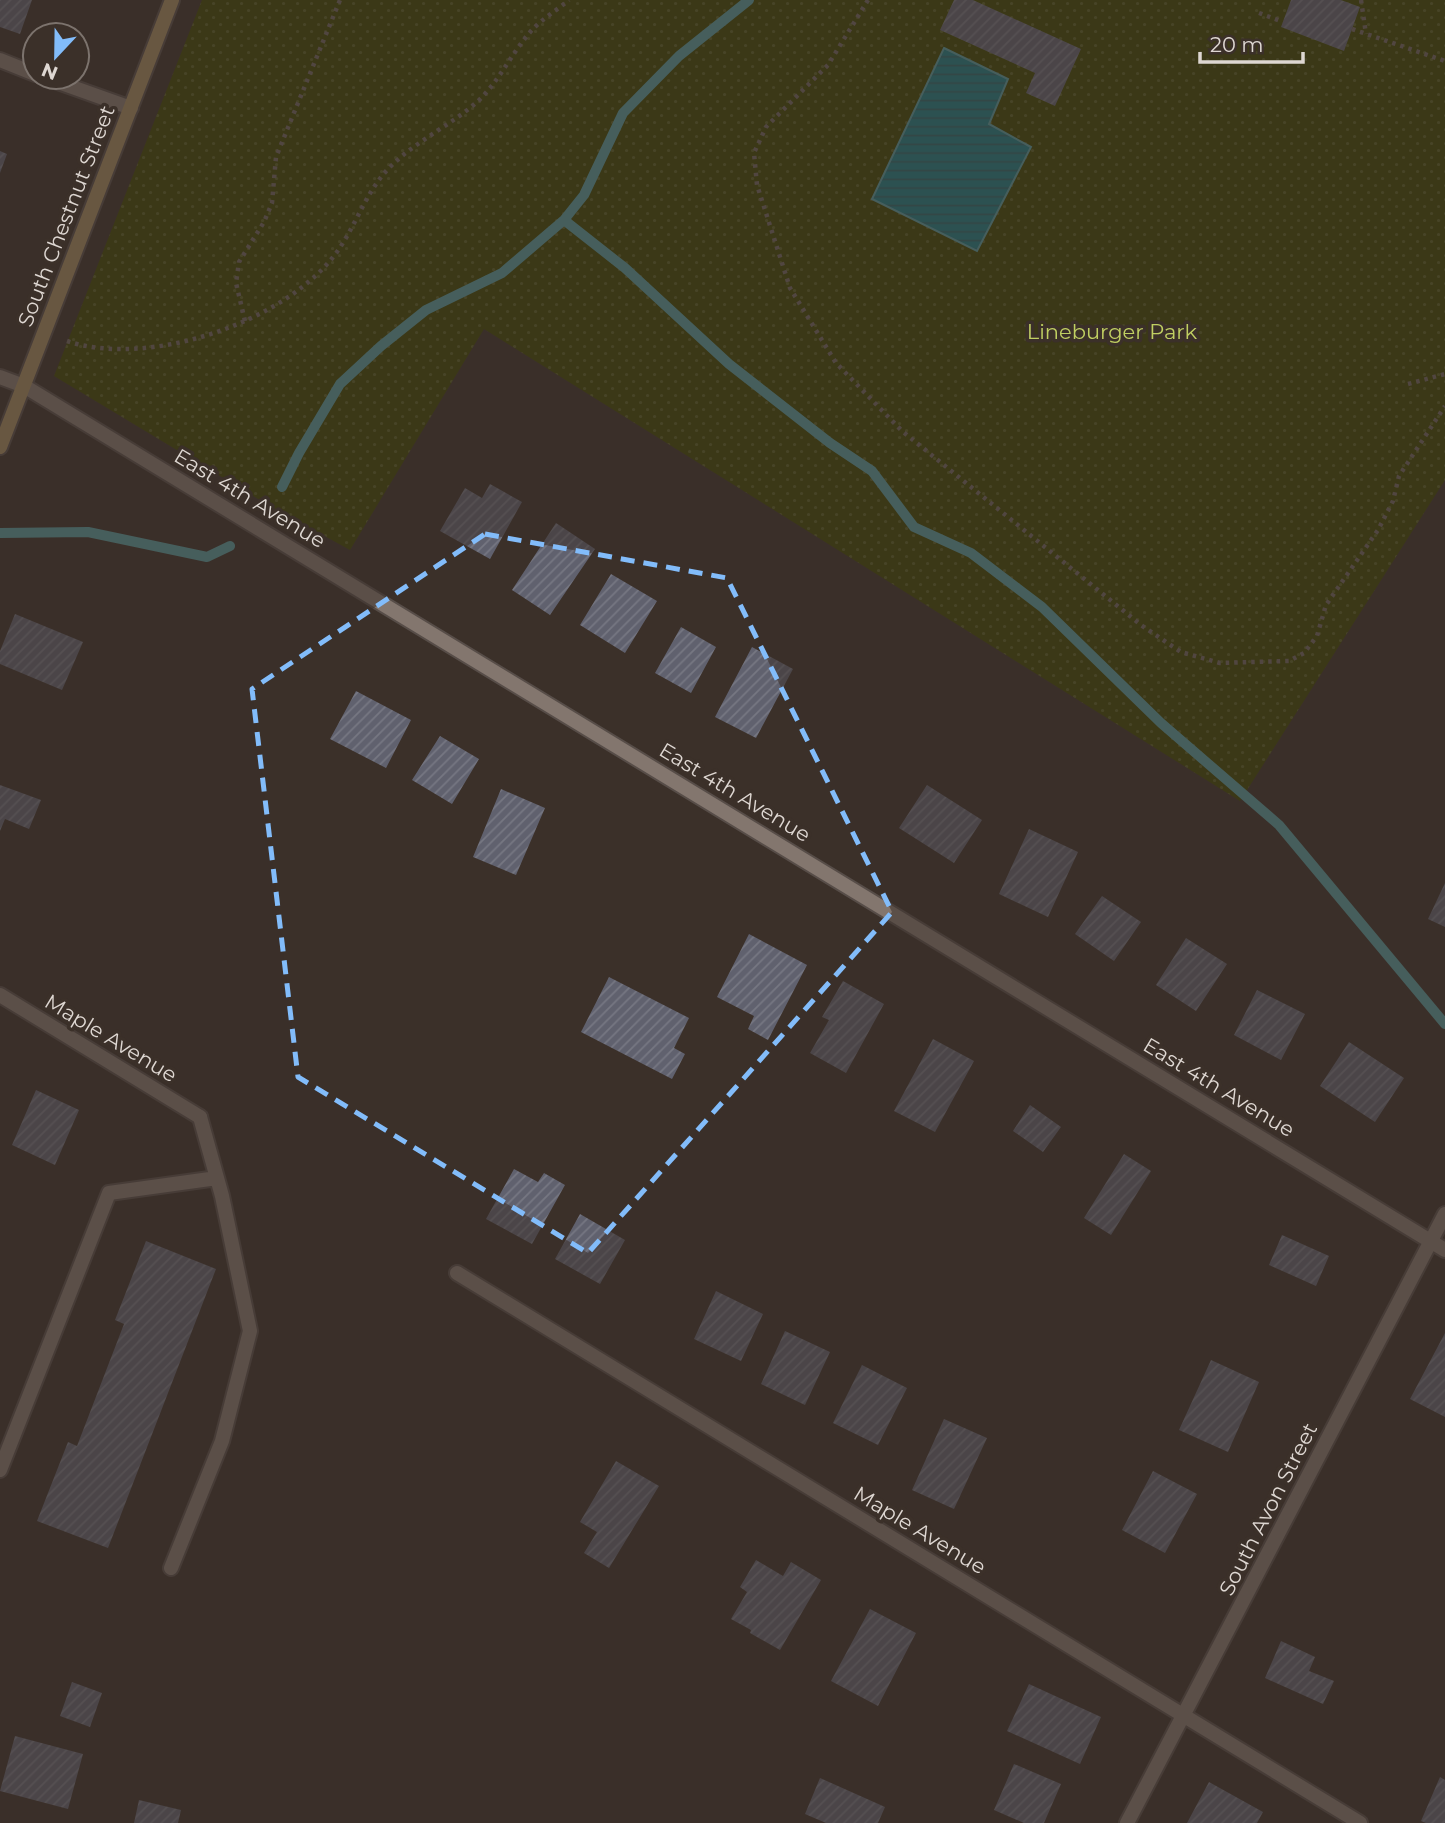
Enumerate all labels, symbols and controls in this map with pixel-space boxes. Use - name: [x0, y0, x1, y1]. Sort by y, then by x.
- north arrow: [21, 21, 91, 91]
- scale bar: [1200, 21, 1303, 65]
- text: 20 m: [1210, 32, 1264, 57]
- text: N: [38, 58, 61, 85]
- street label: South Chestnut Street: [12, 102, 120, 330]
- park label: Lineburger Park: [1027, 319, 1198, 344]
- street label: East 4th Avenue: [170, 443, 330, 553]
- street label: East 4th Avenue: [655, 737, 815, 847]
- street label: Maple Avenue: [40, 989, 182, 1087]
- street label: East 4th Avenue: [1139, 1032, 1299, 1142]
- street label: South Avon Street: [1214, 1419, 1322, 1599]
- street label: Maple Avenue: [849, 1481, 991, 1579]

